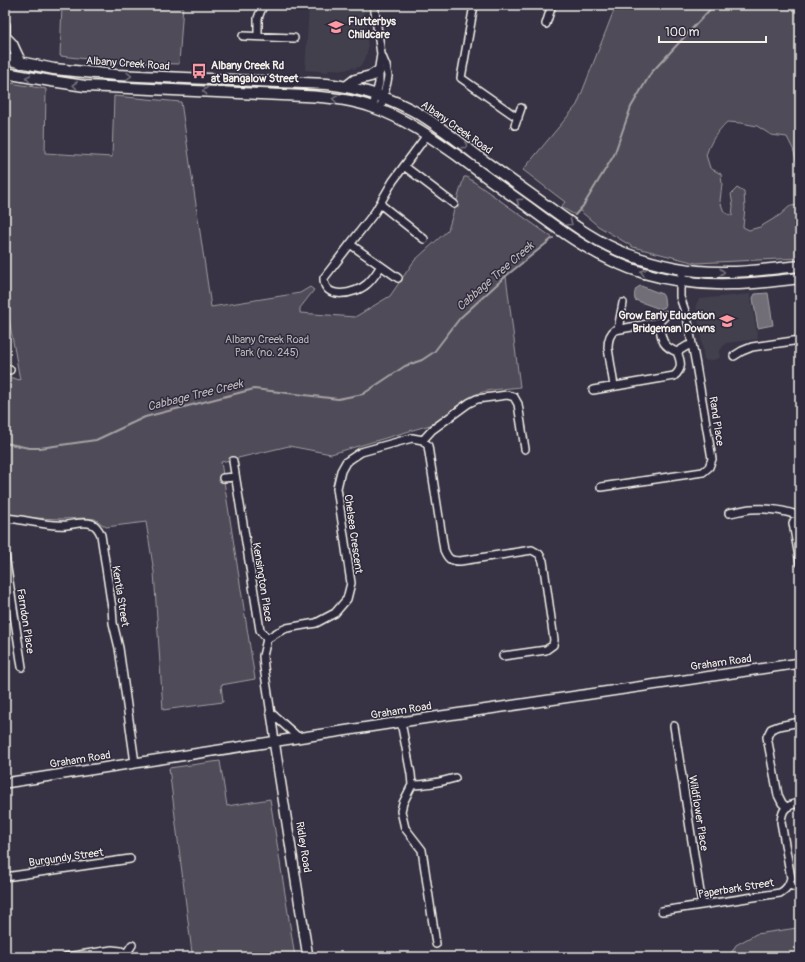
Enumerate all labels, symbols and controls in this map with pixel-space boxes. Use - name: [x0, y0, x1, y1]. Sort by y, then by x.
- place label: Flutterbys Childcare: [348, 15, 396, 41]
- school or university icon: Flutterbys Childcare: [327, 18, 345, 36]
- scale bar: [659, 18, 766, 44]
- text: 100 m: [665, 25, 700, 40]
- street label: Albany Creek Road: [86, 54, 170, 73]
- place label: Albany Creek Rd at Bangalow Street: [211, 59, 299, 85]
- bus stop icon: Albany Creek Rd at Bangalow Street: [190, 62, 208, 80]
- one-way arrow: [126, 71, 132, 80]
- one-way arrow: [25, 74, 31, 82]
- one-way arrow: [72, 81, 78, 90]
- one-way arrow: [202, 87, 208, 95]
- one-way arrow: [332, 95, 338, 104]
- street label: Albany Creek Road: [419, 98, 495, 157]
- one-way arrow: [460, 141, 467, 148]
- one-way arrow: [517, 199, 524, 206]
- one-way arrow: [566, 218, 573, 226]
- water label: Cabbage Tree Creek: [453, 238, 538, 314]
- one-way arrow: [640, 268, 647, 277]
- one-way arrow: [719, 268, 725, 276]
- place label: Grow Early Education Bridgeman Downs: [618, 309, 715, 335]
- school or university icon: Grow Early Education Bridgeman Downs: [718, 312, 736, 330]
- park label: Albany Creek Road Park (no. 245): [225, 333, 309, 359]
- water label: Cabbage Tree Creek: [146, 376, 245, 415]
- street label: Rand Place: [706, 395, 727, 447]
- street label: Chelsea Crescent: [342, 494, 366, 575]
- street label: Kensington Place: [250, 542, 275, 623]
- street label: Kentia Street: [109, 565, 132, 628]
- street label: Farndon Place: [14, 588, 37, 655]
- street label: Graham Road: [690, 652, 752, 673]
- street label: Graham Road: [370, 699, 432, 722]
- street label: Graham Road: [49, 748, 111, 771]
- street label: Wildflower Place: [686, 774, 711, 852]
- street label: Ridley Road: [293, 821, 314, 874]
- street label: Burgundy Street: [28, 846, 105, 869]
- street label: Paperbark Street: [697, 876, 775, 901]

